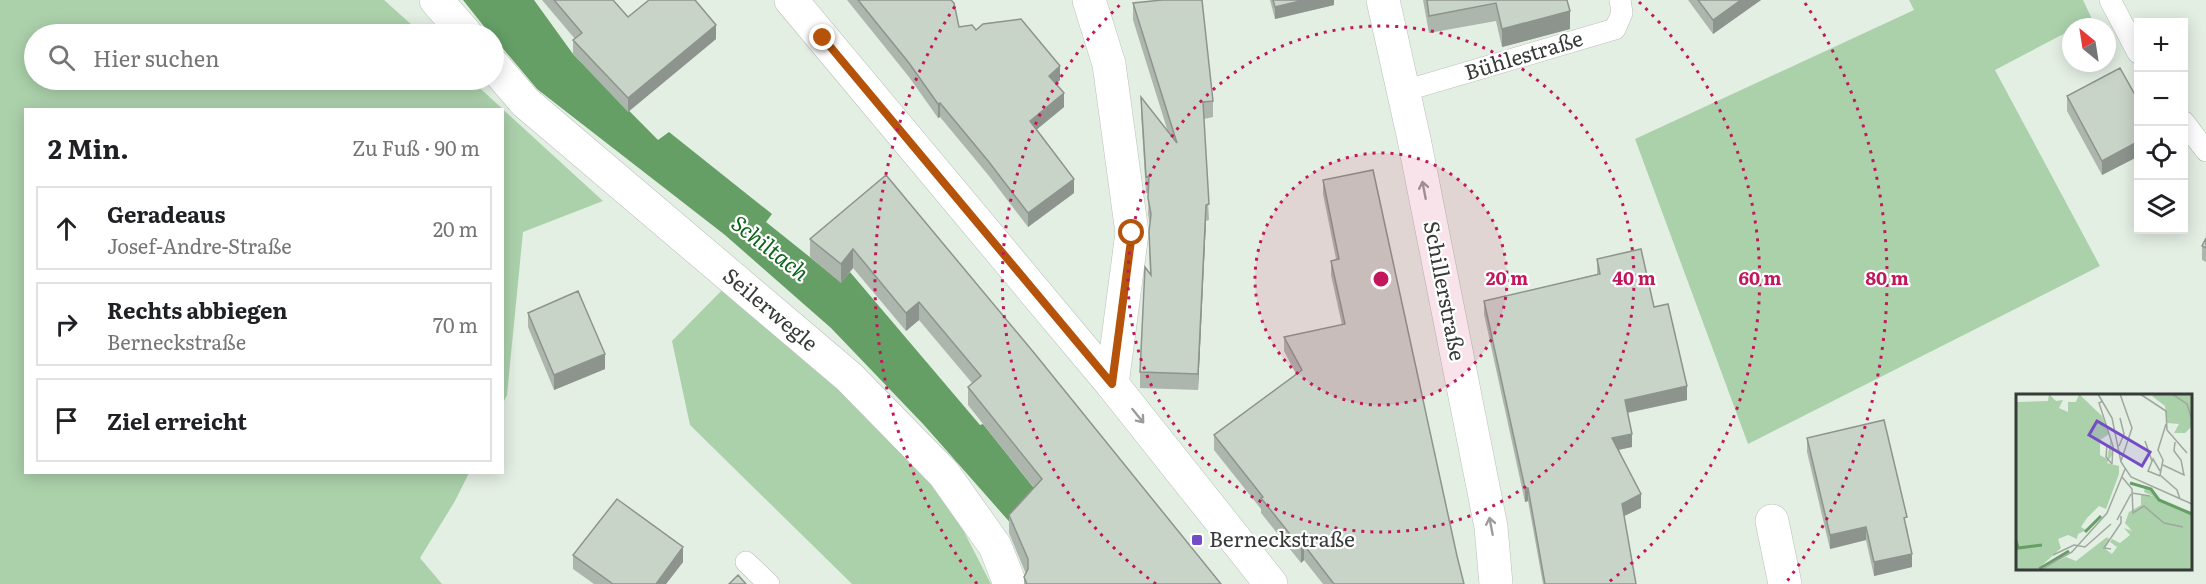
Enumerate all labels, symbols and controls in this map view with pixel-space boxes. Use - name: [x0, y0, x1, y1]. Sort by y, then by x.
- north arrow: [2062, 18, 2116, 72]
- map controls: [2134, 18, 2188, 234]
- button: +: [2134, 18, 2188, 72]
- street label: Bühlestraße: [1460, 21, 1586, 86]
- search box: [24, 24, 504, 90]
- route end: [809, 24, 835, 50]
- icon: search: [45, 41, 78, 74]
- text: Hier suchen: [93, 41, 220, 74]
- button: −: [2134, 72, 2188, 126]
- button: locate: [2134, 126, 2188, 180]
- text: 2 Min.: [48, 128, 129, 167]
- text: Zu Fuß · 90 m: [352, 132, 480, 162]
- button: layers: [2134, 180, 2188, 234]
- one-way arrow: [1418, 181, 1429, 201]
- text: Geradeaus: [107, 197, 225, 230]
- water label: Schiltach: [725, 206, 817, 288]
- icon: ahead: [50, 212, 83, 245]
- text: 20 m: [433, 213, 478, 243]
- street label: Schillerstraße: [1418, 218, 1475, 363]
- route start: [1118, 219, 1144, 245]
- text: Josef-Andre-Straße: [107, 230, 292, 260]
- street label: Seilerwegle: [717, 259, 826, 357]
- text: 20 m: [1486, 264, 1528, 291]
- text: 40 m: [1612, 264, 1656, 291]
- text: 60 m: [1738, 264, 1782, 291]
- text: 80 m: [1865, 264, 1909, 291]
- centre of rings: [1371, 269, 1391, 289]
- text: Rechts abbiegen: [107, 293, 287, 326]
- icon: right: [50, 308, 83, 341]
- text: 70 m: [433, 309, 478, 339]
- text: Berneckstraße: [107, 326, 246, 356]
- inset map: [2016, 394, 2191, 569]
- icon: arrive: [50, 404, 83, 437]
- text: Ziel erreicht: [107, 404, 247, 437]
- one-way arrow: [1131, 408, 1145, 423]
- one-way arrow: [1485, 517, 1496, 536]
- place label: Berneckstraße: [1209, 522, 1355, 553]
- marker: Berneckstraße: [1190, 533, 1204, 547]

